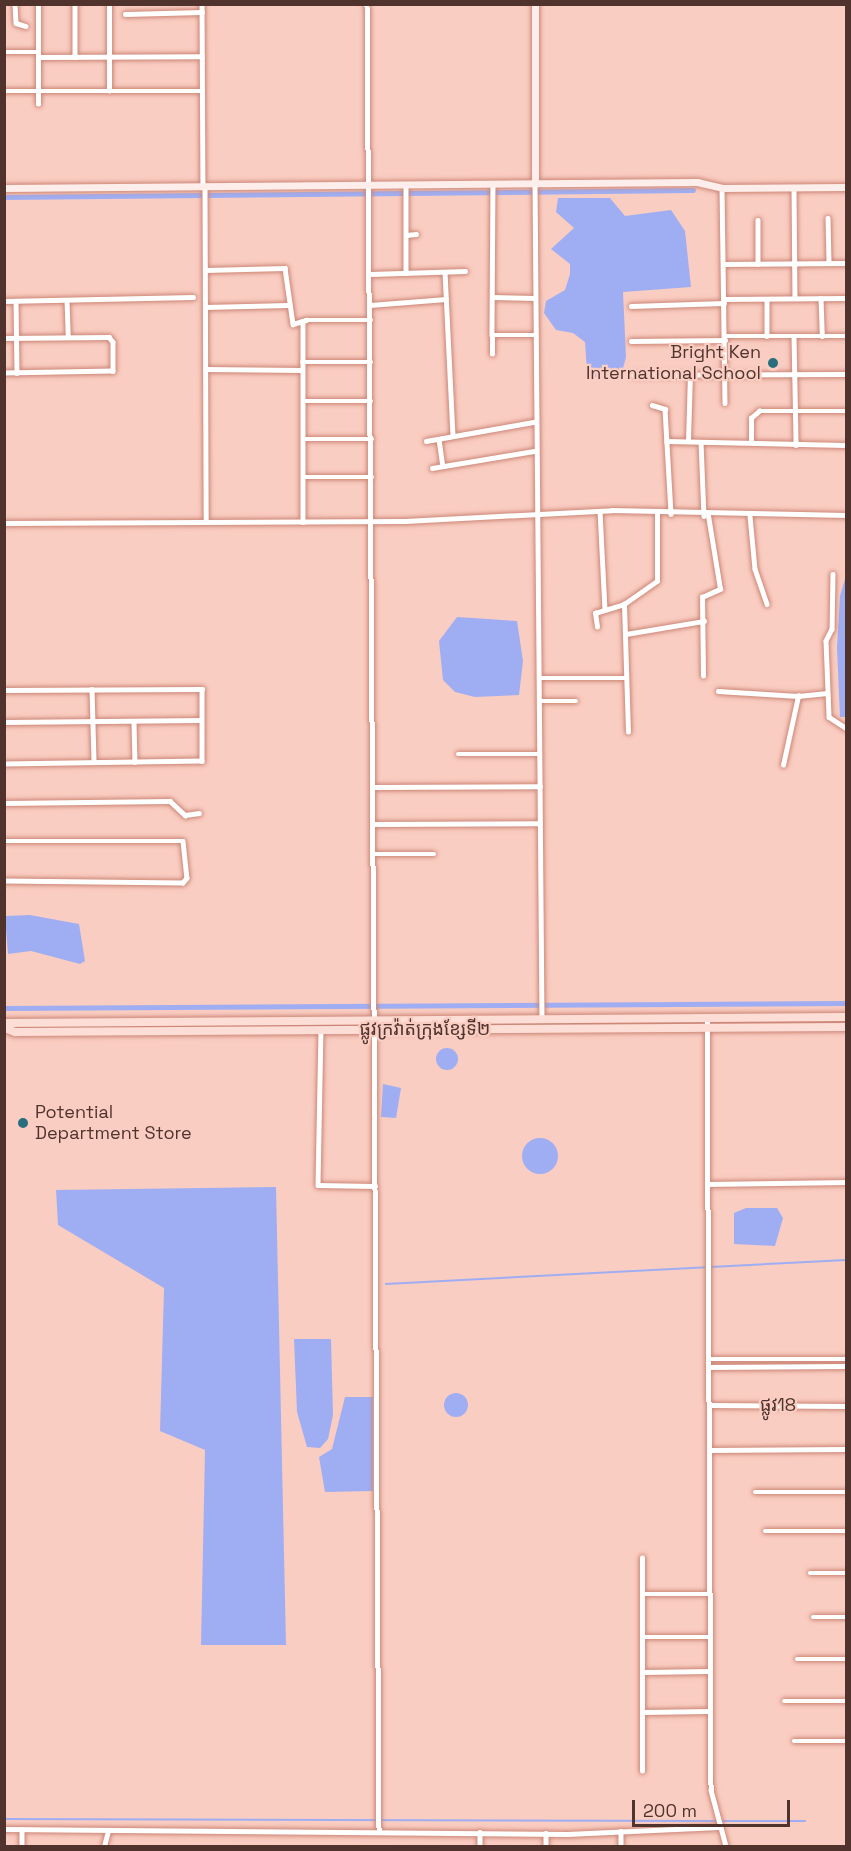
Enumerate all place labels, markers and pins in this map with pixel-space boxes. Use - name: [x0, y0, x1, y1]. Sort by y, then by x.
- place label: Bright Ken International School: [586, 342, 761, 385]
- marker: Bright Ken International School: [766, 356, 780, 370]
- place label: Potential Department Store: [35, 1102, 192, 1144]
- marker: Potential Department Store: [16, 1116, 30, 1130]

